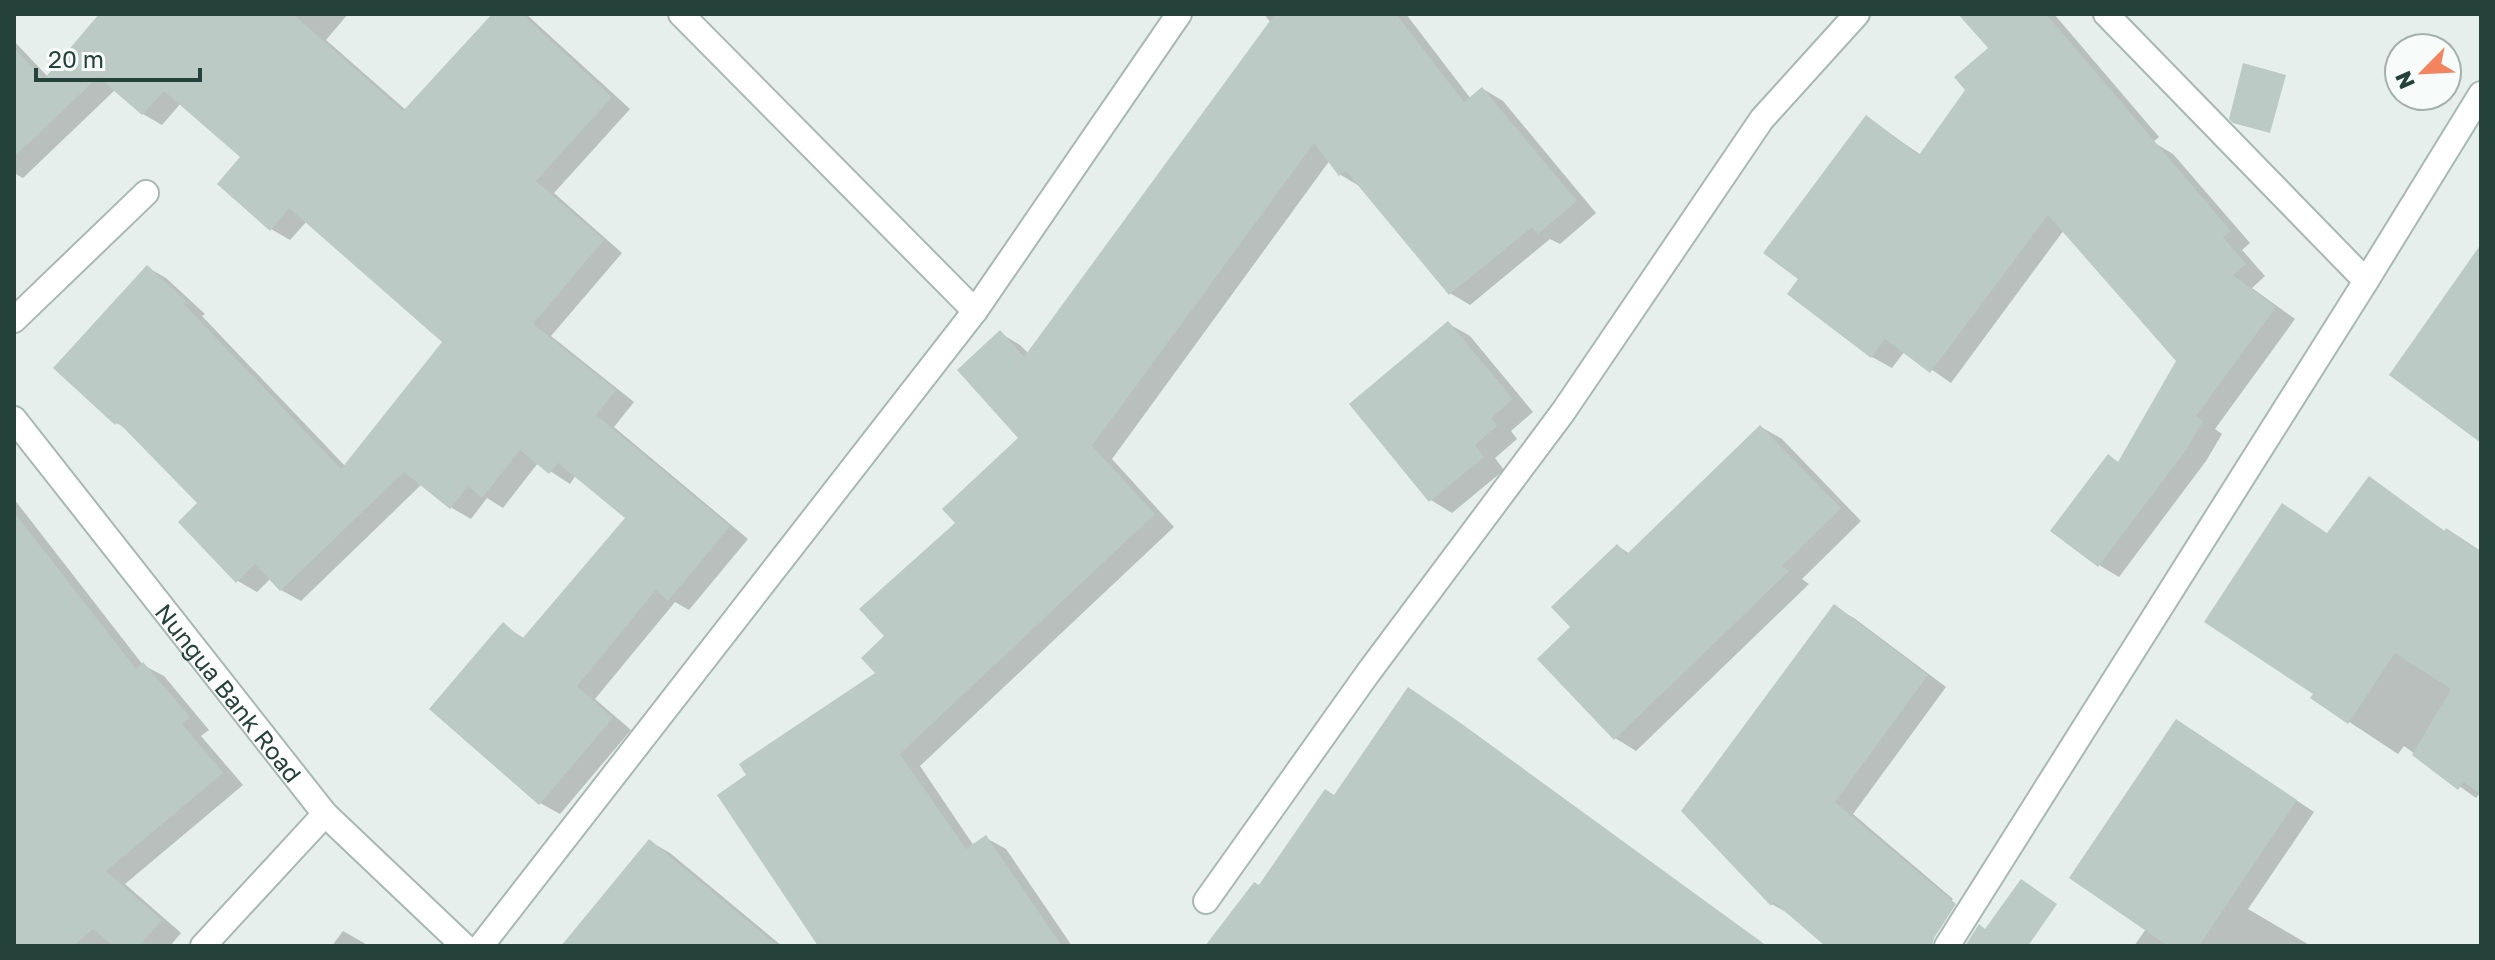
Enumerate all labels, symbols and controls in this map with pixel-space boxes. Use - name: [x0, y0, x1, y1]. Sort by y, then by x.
- scale bar: [36, 32, 200, 82]
- north arrow: [2383, 32, 2463, 112]
- text: 20 m: [48, 44, 104, 73]
- text: N: [2389, 67, 2420, 93]
- street label: Nungua Bank Road: [150, 597, 308, 788]

